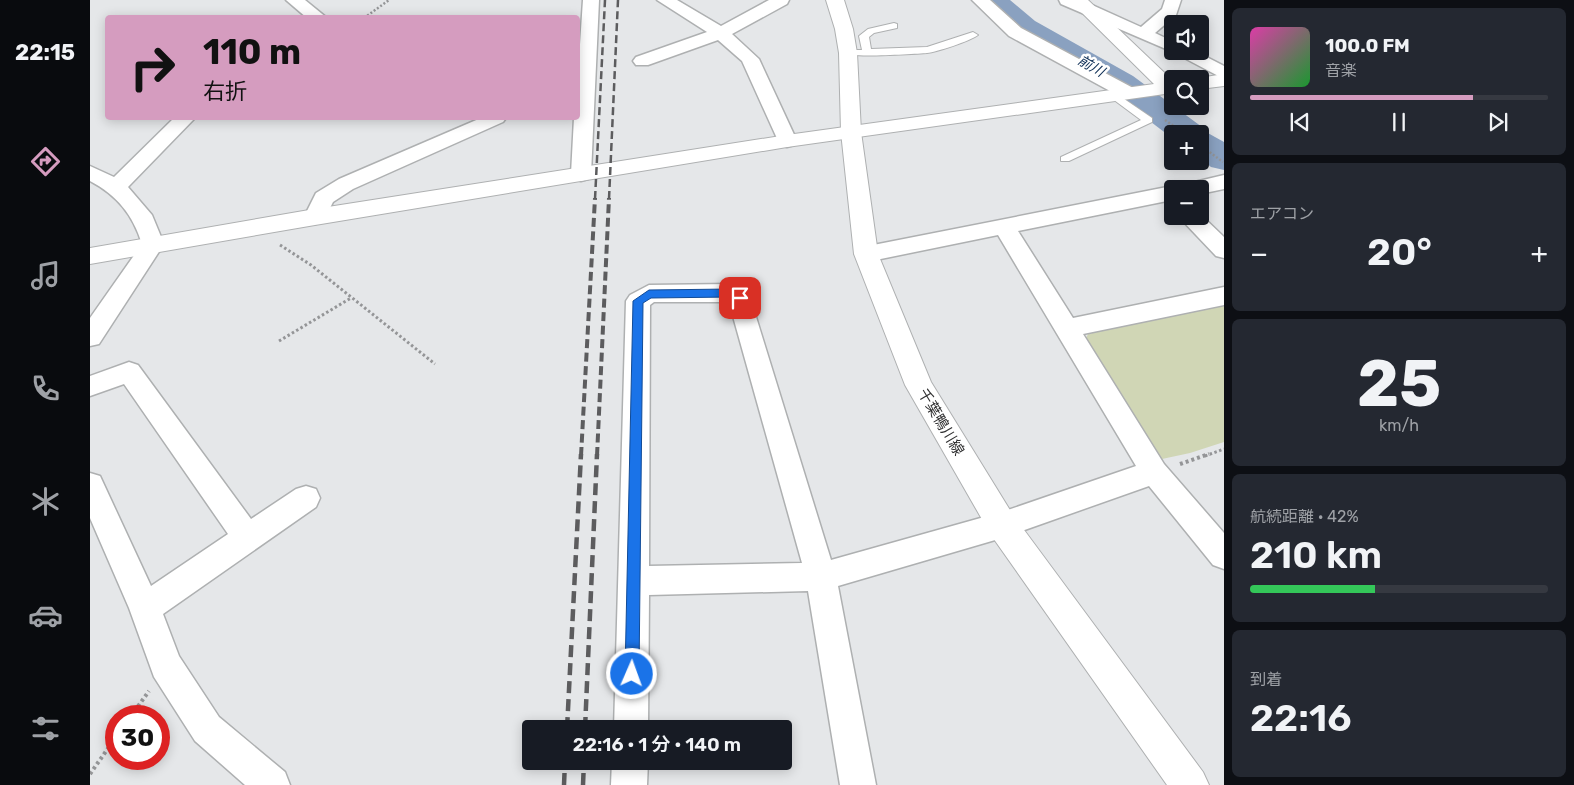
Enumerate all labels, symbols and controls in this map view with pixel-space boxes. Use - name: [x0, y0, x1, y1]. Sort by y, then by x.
- map controls: [1164, 15, 1209, 225]
- button: sound: [1164, 15, 1209, 60]
- text: 110 m: [203, 31, 301, 73]
- text: 100.0 FM: [1325, 34, 1410, 57]
- icon: right: [120, 35, 185, 100]
- text: 22:15: [15, 39, 75, 66]
- water label: 前川: [1075, 52, 1109, 81]
- text: 音楽: [1325, 61, 1357, 80]
- button: search: [1164, 70, 1209, 115]
- text: 右折: [203, 78, 247, 105]
- icon: previous: [1286, 108, 1314, 136]
- icon: pause: [1385, 108, 1413, 136]
- icon: next: [1484, 108, 1512, 136]
- button: +: [1164, 125, 1209, 170]
- icon: directions: [28, 144, 63, 179]
- button: −: [1164, 180, 1209, 225]
- text: エアコン: [1250, 204, 1314, 223]
- text: 20°: [1367, 229, 1432, 275]
- text: −: [1250, 237, 1268, 270]
- text: +: [1531, 237, 1548, 270]
- icon: music: [28, 258, 63, 293]
- pin: [719, 277, 761, 319]
- icon: arrive: [726, 284, 754, 312]
- text: 25: [1357, 345, 1441, 422]
- icon: phone: [28, 371, 63, 406]
- street label: 千葉鴨川線: [914, 385, 968, 459]
- text: km/h: [1379, 416, 1419, 435]
- icon: climate: [28, 484, 63, 519]
- text: 航続距離 · 42%: [1250, 507, 1359, 526]
- text: 210 km: [1250, 532, 1382, 578]
- icon: car: [28, 598, 63, 633]
- position arrow: [605, 647, 657, 699]
- text: 到着: [1250, 670, 1282, 689]
- text: 22:16: [1250, 695, 1351, 741]
- speed limit sign: 30: [105, 705, 170, 770]
- icon: filters: [28, 711, 63, 746]
- text: 22:16 · 1 分 · 140 m: [573, 733, 741, 756]

